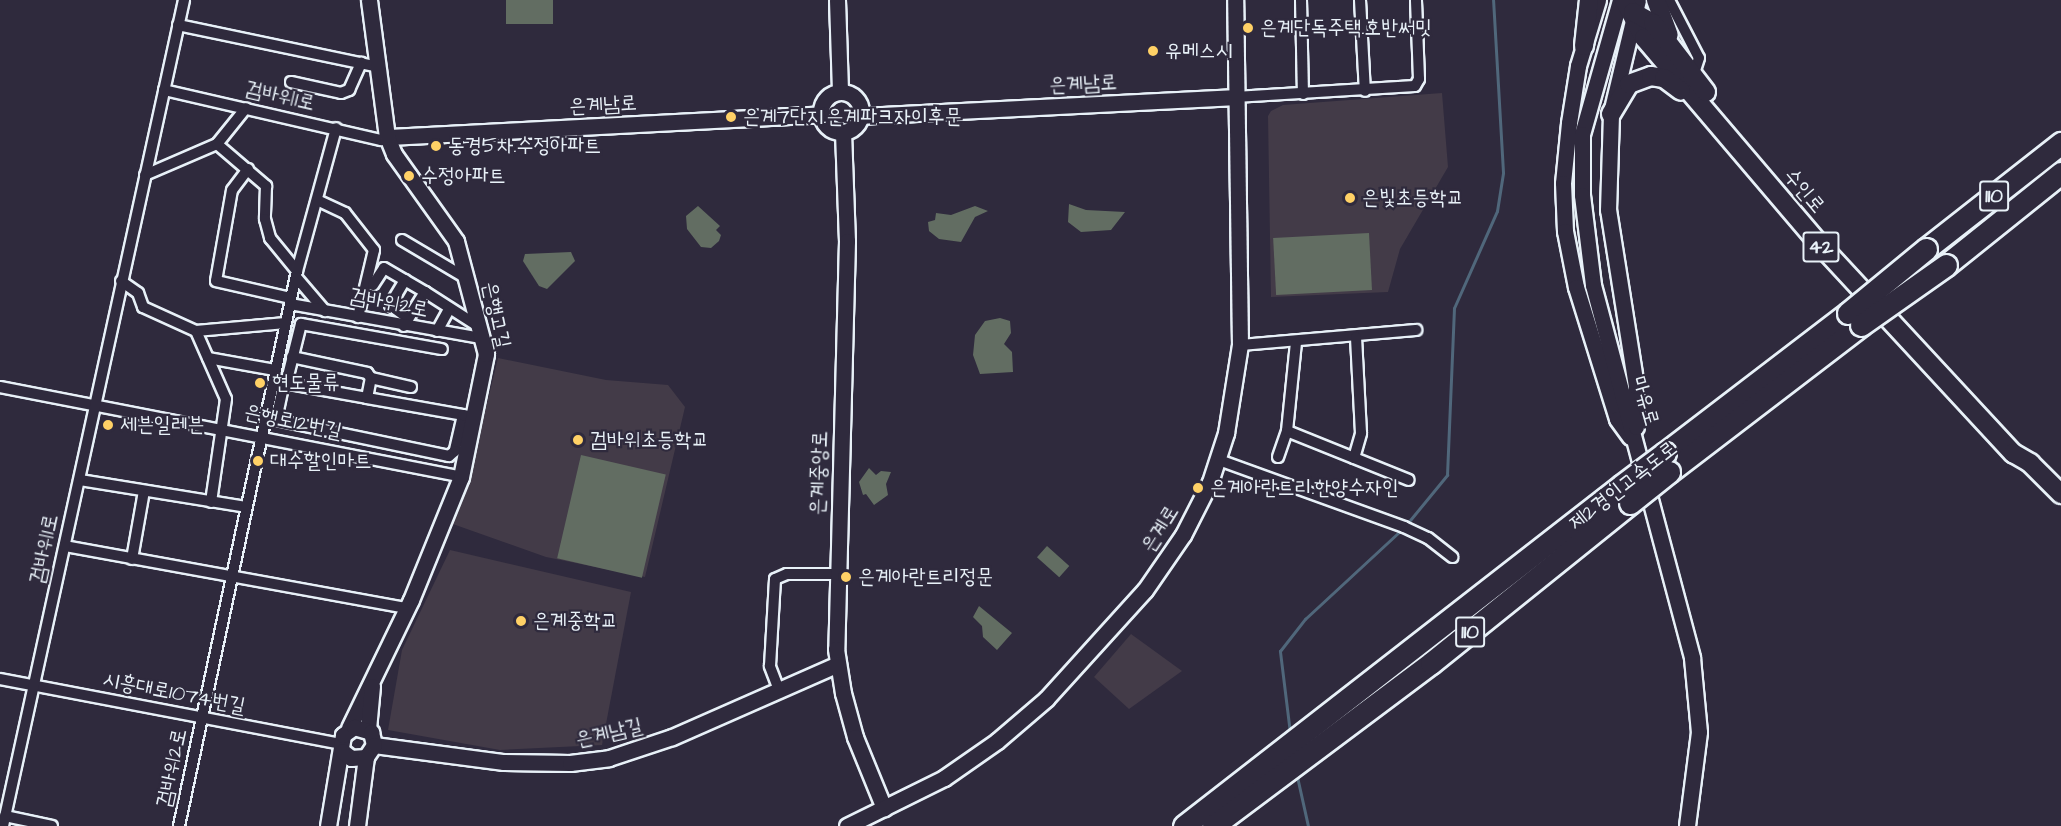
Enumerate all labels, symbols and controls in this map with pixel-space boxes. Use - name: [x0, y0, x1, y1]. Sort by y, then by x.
- place label: 은계단독주택.호반써밋: [1260, 15, 1432, 41]
- marker: 은계단독주택.호반써밋: [1241, 21, 1255, 35]
- place label: 유메스시: [1165, 38, 1233, 64]
- marker: 유메스시: [1146, 44, 1160, 58]
- street label: 은계남로: [1049, 70, 1117, 98]
- street label: 검바위1로: [243, 76, 317, 116]
- street label: 은계남로: [569, 91, 637, 119]
- place label: 은계7단지.은계파크자이후문: [743, 104, 962, 130]
- marker: 은계7단지.은계파크자이후문: [724, 110, 738, 124]
- place label: 동경5차.수정아파트: [448, 133, 601, 159]
- marker: 동경5차.수정아파트: [429, 139, 443, 153]
- place label: 수정아파트: [421, 163, 505, 189]
- street label: 수인로: [1778, 163, 1830, 219]
- marker: 수정아파트: [402, 169, 416, 183]
- road number: 110: [1979, 179, 2009, 213]
- place label: 은빛초등학교: [1362, 185, 1463, 211]
- marker: 은빛초등학교: [1343, 191, 1357, 205]
- road number: 42: [1802, 230, 1840, 264]
- street label: 은행고길: [477, 279, 515, 351]
- street label: 검바위2로: [348, 283, 430, 323]
- place label: 현도물류: [272, 370, 340, 396]
- street label: 마유로: [1626, 373, 1664, 429]
- marker: 현도물류: [253, 376, 267, 390]
- street label: 은행로12번길: [242, 399, 344, 445]
- place label: 세븐일레븐: [120, 412, 204, 438]
- marker: 세븐일레븐: [101, 418, 115, 432]
- place label: 검바위초등학교: [590, 427, 708, 453]
- street label: 은계중앙로: [805, 430, 833, 516]
- marker: 검바위초등학교: [571, 433, 585, 447]
- street label: 제2경인고속도로: [1564, 436, 1682, 536]
- place label: 대수할인마트: [270, 448, 371, 474]
- marker: 대수할인마트: [251, 454, 265, 468]
- place label: 은계아란트리.한양수자인: [1210, 475, 1399, 501]
- marker: 은계아란트리.한양수자인: [1191, 481, 1205, 495]
- street label: 은계로: [1136, 501, 1184, 557]
- street label: 검바위1로: [24, 512, 64, 586]
- place label: 은계아란트리정문: [858, 564, 993, 590]
- marker: 은계아란트리정문: [839, 570, 853, 584]
- place label: 은계중학교: [533, 608, 617, 634]
- marker: 은계중학교: [514, 614, 528, 628]
- road number: 110: [1455, 615, 1485, 649]
- street label: 시흥대로1074번길: [101, 667, 247, 719]
- street label: 은계남길: [573, 713, 645, 753]
- street label: 검바위2로: [151, 726, 193, 810]

